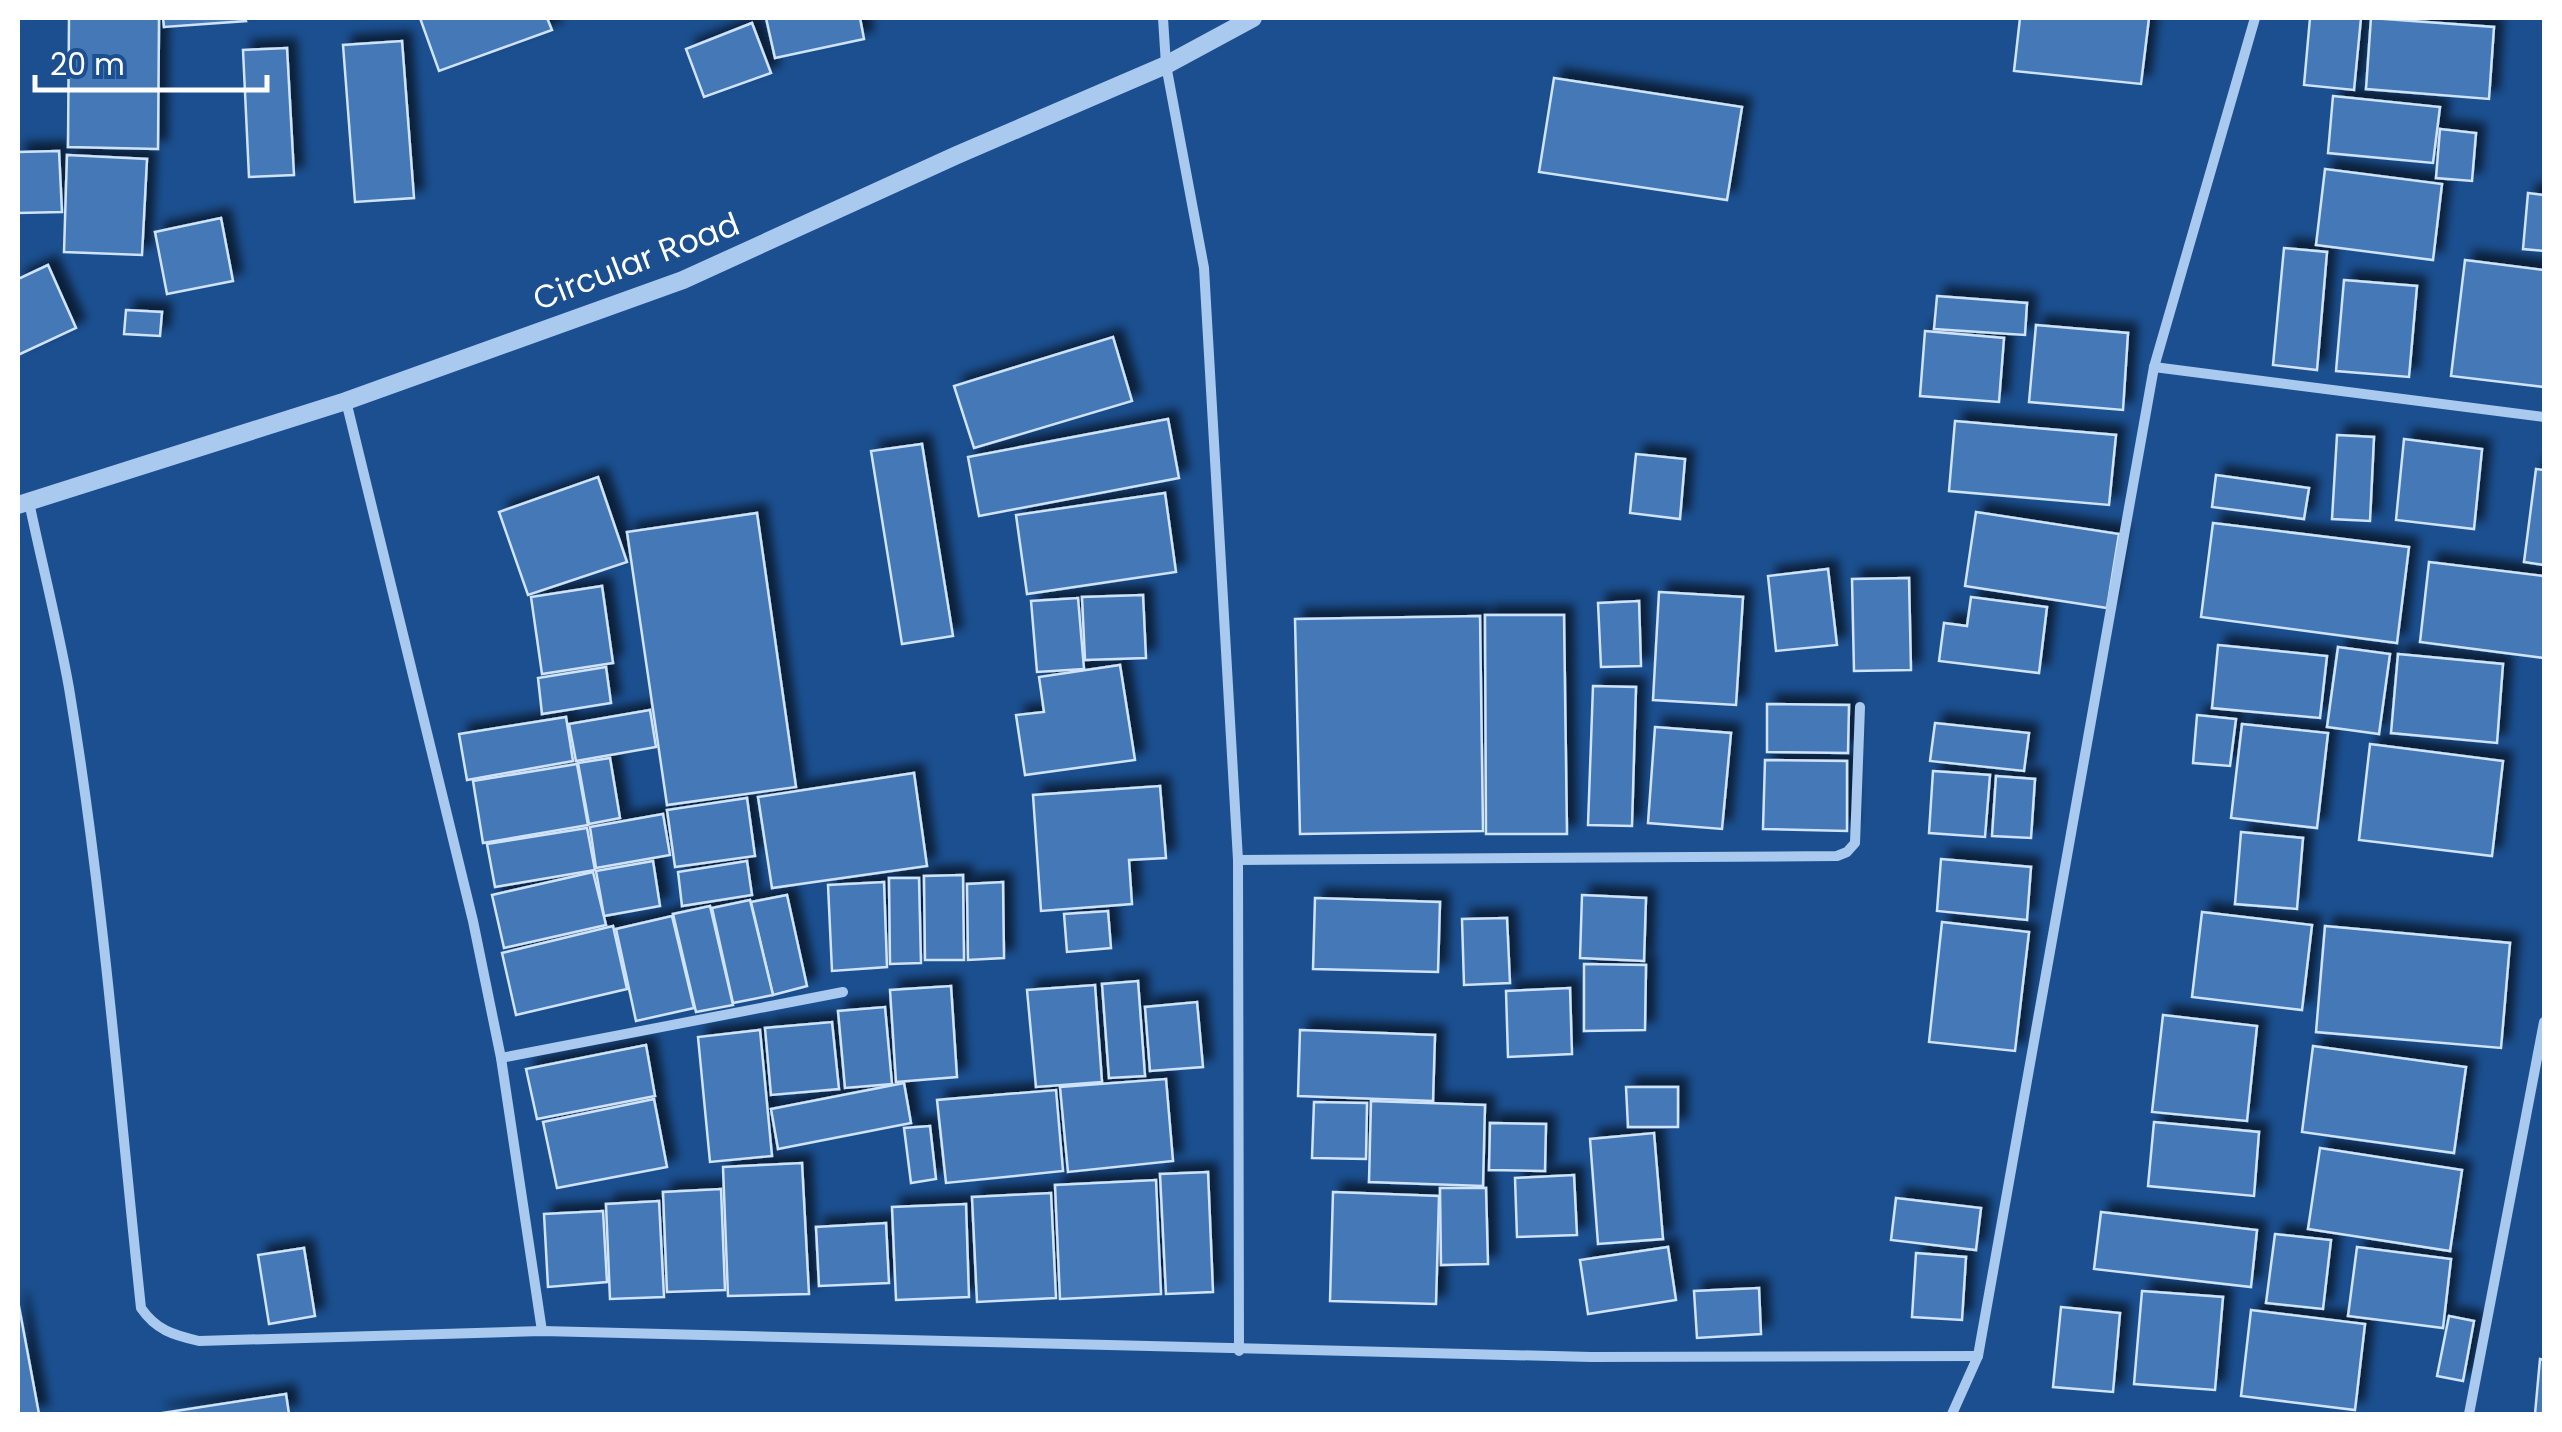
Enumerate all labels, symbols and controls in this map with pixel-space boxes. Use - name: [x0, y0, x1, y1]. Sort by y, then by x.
- scale bar: [35, 30, 268, 92]
- text: 20 m: [50, 43, 125, 86]
- street label: Circular Road: [526, 201, 746, 321]

